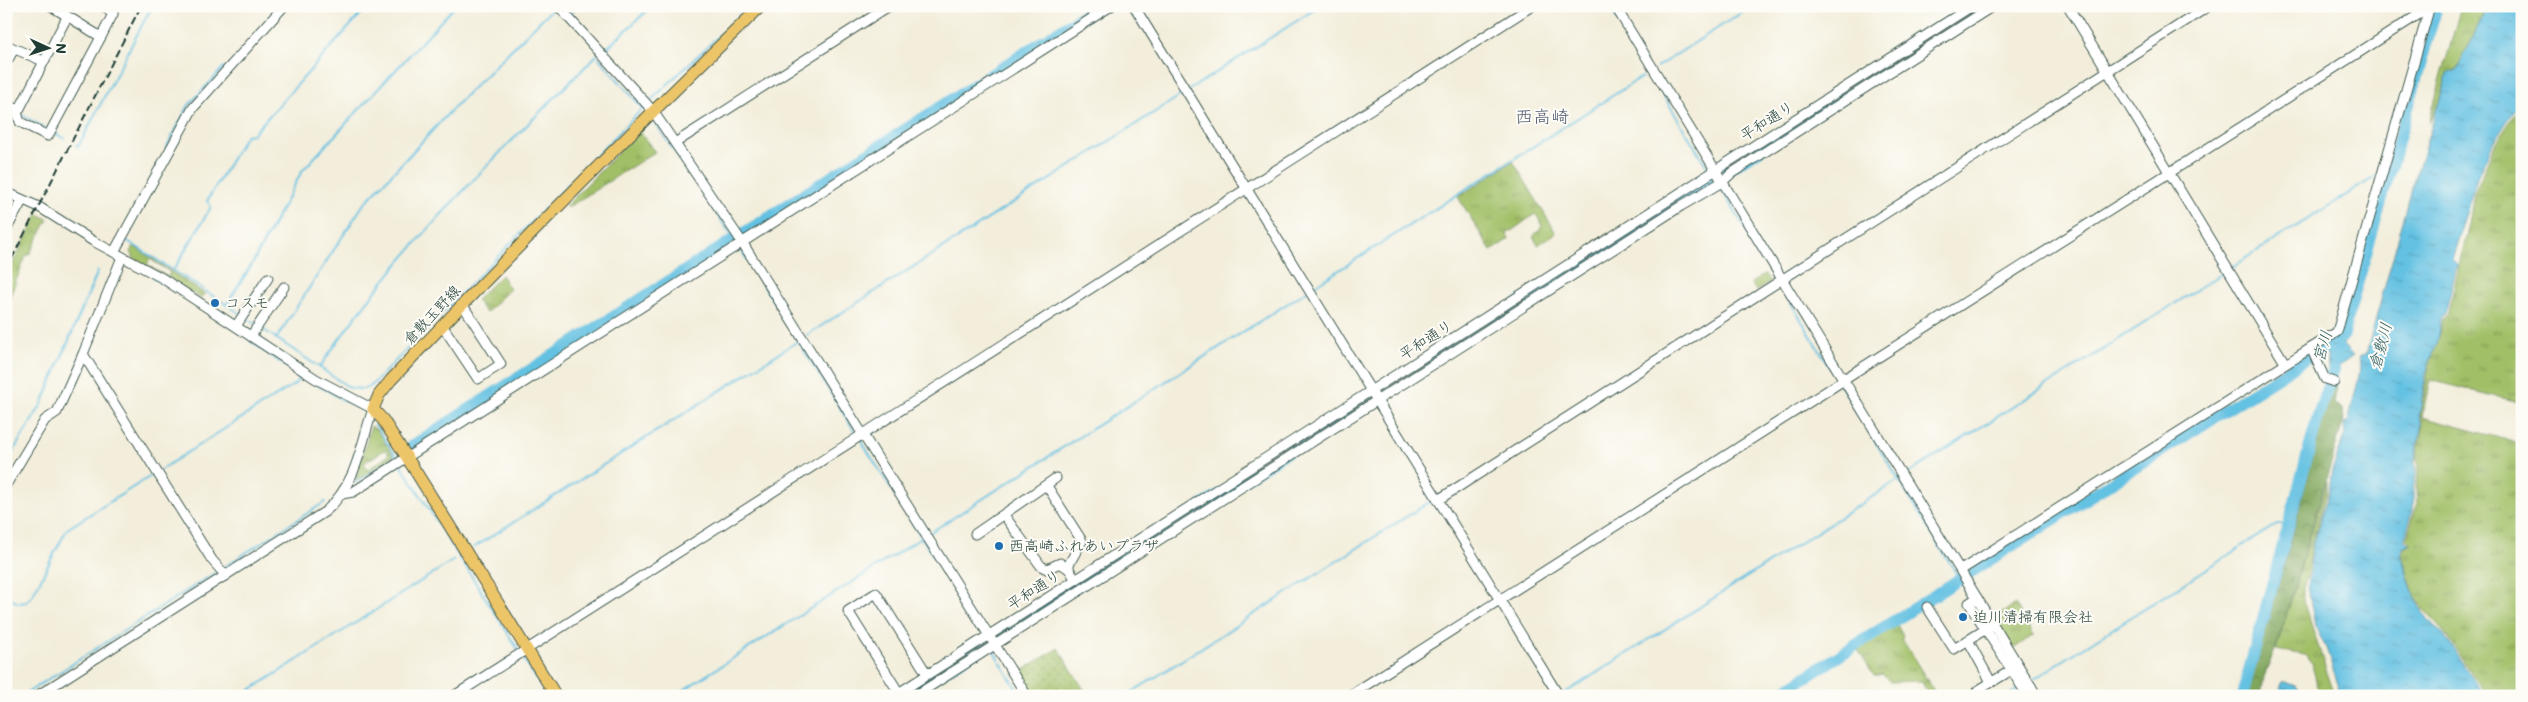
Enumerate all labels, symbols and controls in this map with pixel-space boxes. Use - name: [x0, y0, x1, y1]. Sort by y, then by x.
- north arrow: [22, 22, 72, 72]
- text: N: [52, 43, 71, 55]
- street label: 平和通り: [1736, 96, 1797, 145]
- district label: 西高崎: [1515, 104, 1569, 128]
- street label: 倉敷玉野線: [398, 280, 464, 349]
- place label: コスモ: [225, 292, 269, 312]
- marker: コスモ: [209, 297, 221, 309]
- street label: 平和通り: [1395, 314, 1456, 364]
- water label: 倉敷川: [2363, 320, 2396, 372]
- water label: 宮川: [2307, 328, 2336, 364]
- place label: 西高崎ふれあいプラザ: [1009, 535, 1159, 555]
- marker: 西高崎ふれあいプラザ: [993, 540, 1005, 552]
- street label: 平和通り: [1003, 564, 1064, 614]
- place label: 迫川清掃有限会社: [1973, 606, 2093, 626]
- marker: 迫川清掃有限会社: [1957, 611, 1969, 623]

